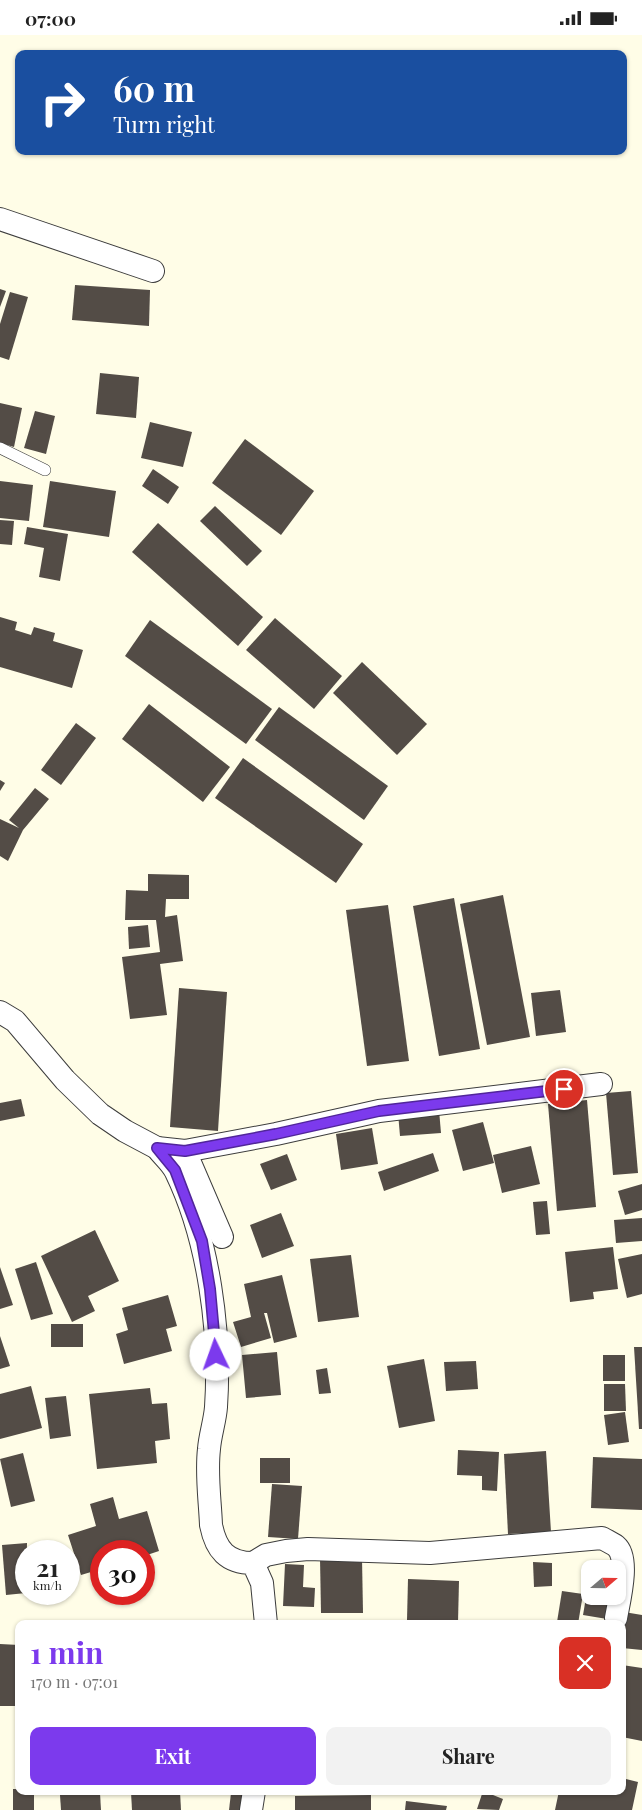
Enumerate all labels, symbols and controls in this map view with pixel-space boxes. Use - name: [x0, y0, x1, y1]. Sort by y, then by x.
- text: 07:00: [25, 5, 76, 31]
- text: 60 m: [113, 64, 195, 111]
- icon: right: [30, 70, 95, 135]
- text: Turn right: [113, 109, 215, 139]
- pin: [543, 1068, 585, 1110]
- icon: arrive: [550, 1075, 578, 1103]
- position arrow: [189, 1328, 241, 1380]
- speed limit sign: 30: [90, 1540, 155, 1605]
- text: 21: [36, 1550, 59, 1583]
- north arrow: [581, 1560, 626, 1605]
- map controls: [581, 1560, 626, 1605]
- text: km/h: [33, 1577, 62, 1593]
- text: 1 min: [30, 1632, 104, 1672]
- button: close: [559, 1637, 611, 1689]
- text: 170 m · 07:01: [30, 1671, 118, 1692]
- button: Exit: [30, 1727, 316, 1785]
- button: Share: [326, 1727, 611, 1785]

